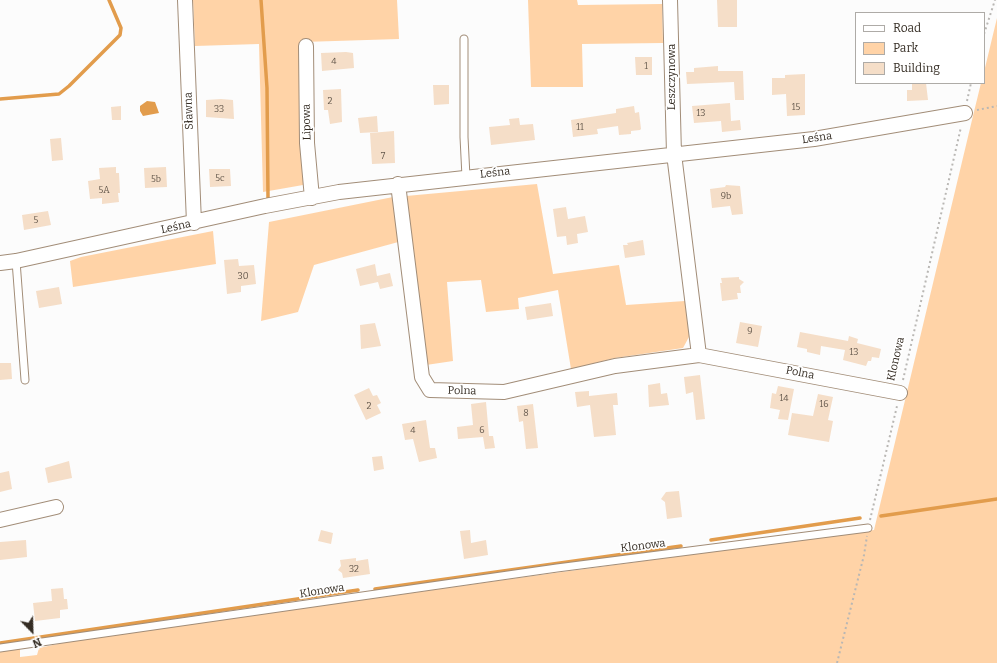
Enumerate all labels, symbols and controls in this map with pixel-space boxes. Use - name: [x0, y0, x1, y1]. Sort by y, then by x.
- legend: [855, 12, 985, 84]
- text: Road: [893, 21, 921, 35]
- text: Park: [893, 41, 918, 55]
- street label: Leszczynowa: [665, 44, 679, 110]
- house number: 4: [331, 56, 337, 66]
- house number: 1: [644, 61, 648, 71]
- text: Building: [893, 61, 940, 75]
- street label: Sławna: [182, 92, 196, 130]
- house number: 2: [328, 96, 332, 106]
- house number: 15: [792, 102, 800, 112]
- house number: 33: [214, 104, 224, 114]
- street label: Lipowa: [300, 104, 314, 140]
- house number: 13: [697, 108, 705, 118]
- house number: 11: [576, 122, 584, 132]
- street label: Leśna: [801, 129, 833, 147]
- house number: 7: [381, 151, 385, 161]
- street label: Leśna: [479, 165, 511, 181]
- house number: 5c: [215, 173, 225, 183]
- house number: 5b: [151, 174, 161, 184]
- house number: 5A: [98, 185, 110, 195]
- house number: 9b: [721, 191, 731, 201]
- house number: 5: [34, 215, 38, 225]
- street label: Leśna: [160, 217, 192, 237]
- house number: 30: [238, 271, 248, 281]
- house number: 9: [747, 326, 753, 336]
- street label: Klonowa: [885, 336, 907, 382]
- house number: 13: [850, 347, 858, 357]
- street label: Polna: [785, 364, 815, 382]
- street label: Polna: [447, 384, 477, 398]
- house number: 14: [780, 393, 788, 403]
- house number: 16: [820, 399, 828, 409]
- house number: 2: [367, 401, 371, 411]
- house number: 8: [523, 408, 529, 418]
- house number: 4: [410, 425, 416, 435]
- house number: 6: [479, 425, 485, 435]
- street label: Klonowa: [620, 537, 666, 555]
- house number: 32: [349, 564, 359, 574]
- street label: Klonowa: [299, 581, 345, 601]
- north arrow: [12, 611, 52, 651]
- text: N: [30, 635, 43, 650]

